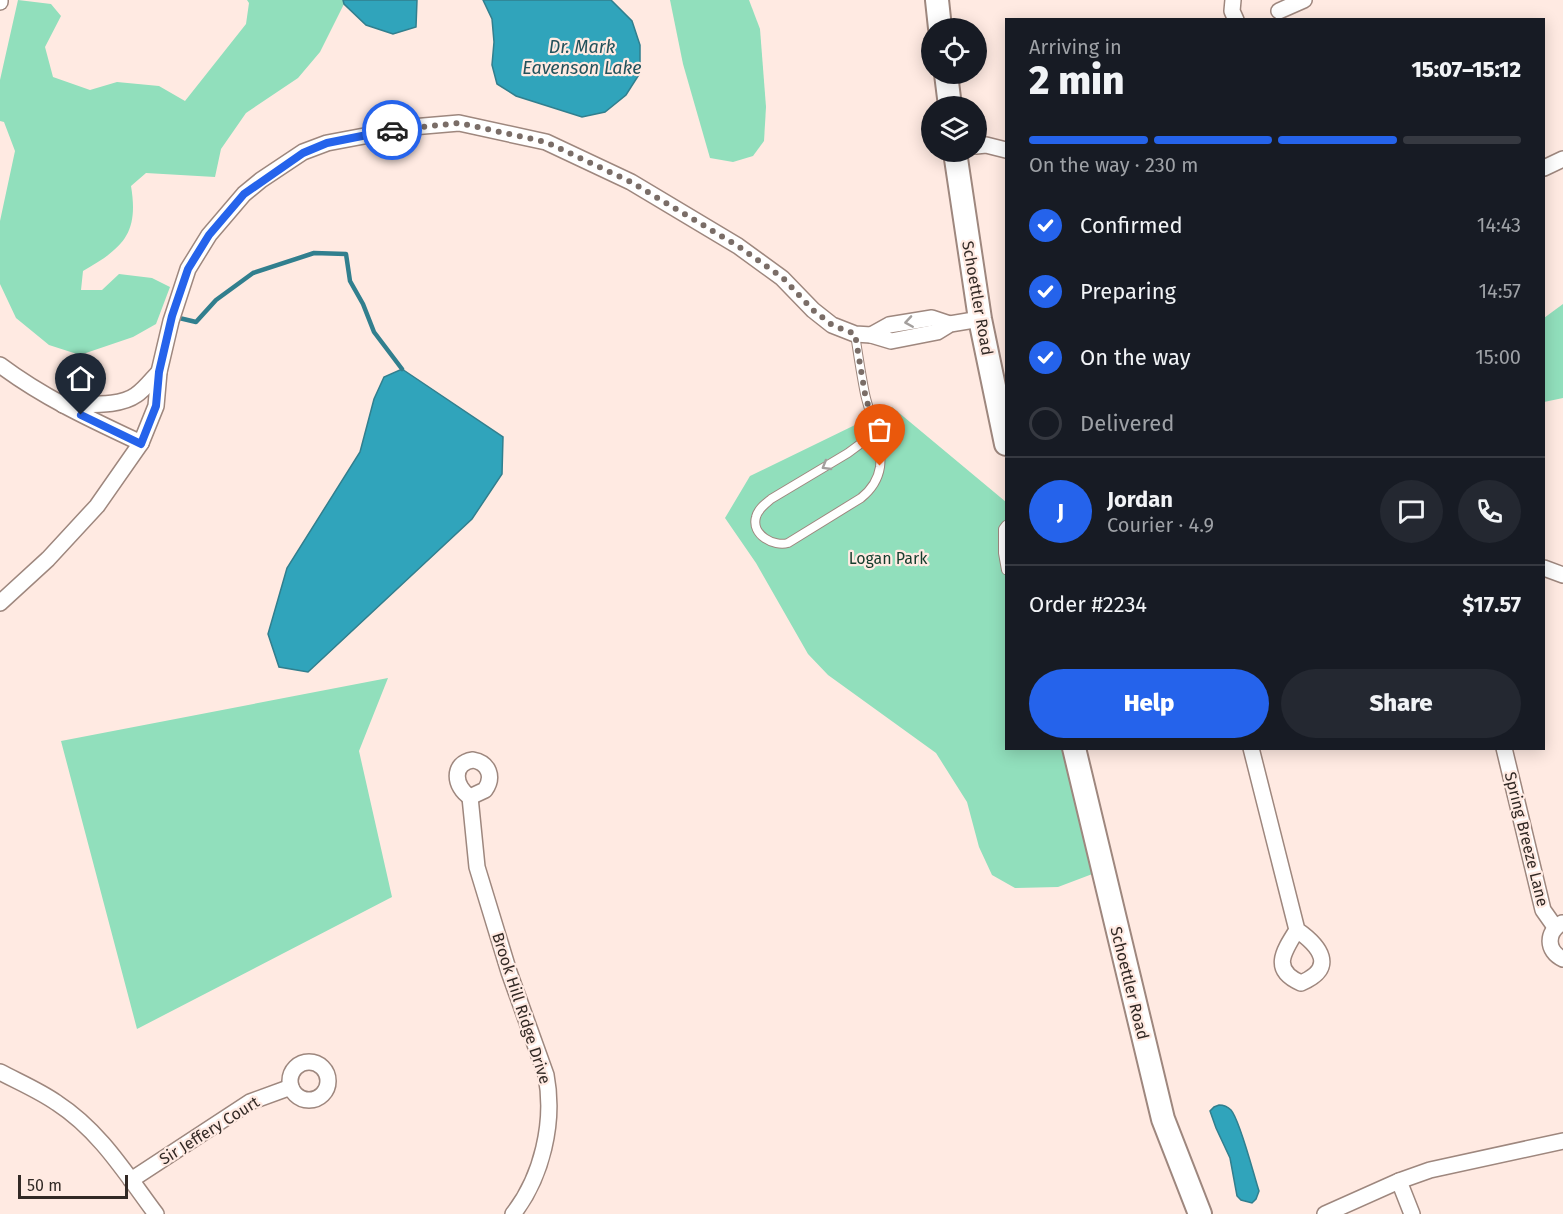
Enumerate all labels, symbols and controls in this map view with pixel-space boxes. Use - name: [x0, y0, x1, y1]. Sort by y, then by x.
- map controls: [921, 18, 987, 162]
- button: locate: [921, 18, 987, 84]
- text: Arriving in: [1029, 35, 1122, 59]
- water label: Dr. Mark Eavenson Lake: [522, 36, 642, 79]
- text: 15:07–15:12: [1411, 56, 1521, 83]
- text: 2 min: [1029, 58, 1125, 104]
- button: layers: [921, 96, 987, 162]
- courier: [362, 100, 422, 160]
- icon: car: [376, 114, 409, 147]
- text: On the way · 230 m: [1029, 153, 1198, 177]
- icon: check: [1029, 209, 1062, 242]
- text: Confirmed: [1080, 212, 1183, 239]
- text: 14:43: [1477, 213, 1521, 237]
- street label: Schoettler Road: [958, 239, 997, 357]
- icon: check: [1029, 275, 1062, 308]
- text: Preparing: [1080, 278, 1176, 305]
- text: 14:57: [1478, 279, 1521, 303]
- one-way arrow: [905, 315, 915, 328]
- icon: check: [1029, 341, 1062, 374]
- text: On the way: [1080, 344, 1191, 371]
- text: 15:00: [1475, 345, 1521, 369]
- pin: [55, 353, 106, 415]
- icon: home: [64, 362, 97, 395]
- pin: [854, 404, 905, 466]
- text: Delivered: [1080, 410, 1175, 437]
- icon: bag: [863, 413, 896, 446]
- one-way arrow: [822, 459, 832, 471]
- button: chat: [1380, 480, 1443, 543]
- button: phone: [1458, 480, 1521, 543]
- text: Jordan: [1107, 486, 1173, 513]
- text: J: [1057, 498, 1064, 525]
- text: Courier · 4.9: [1107, 513, 1214, 537]
- park label: Logan Park: [849, 549, 928, 568]
- text: Order #2234: [1029, 591, 1147, 618]
- text: $17.57: [1462, 591, 1521, 618]
- button: Help: [1029, 669, 1269, 738]
- button: Share: [1281, 669, 1521, 738]
- street label: Spring Breeze Lane: [1501, 770, 1552, 908]
- street label: Schoettler Road: [1106, 925, 1153, 1042]
- street label: Brook Hill Ridge Drive: [488, 930, 555, 1086]
- street label: Sir Jeffery Court: [156, 1092, 263, 1169]
- scale bar: [18, 1172, 128, 1200]
- text: 50 m: [27, 1176, 62, 1195]

